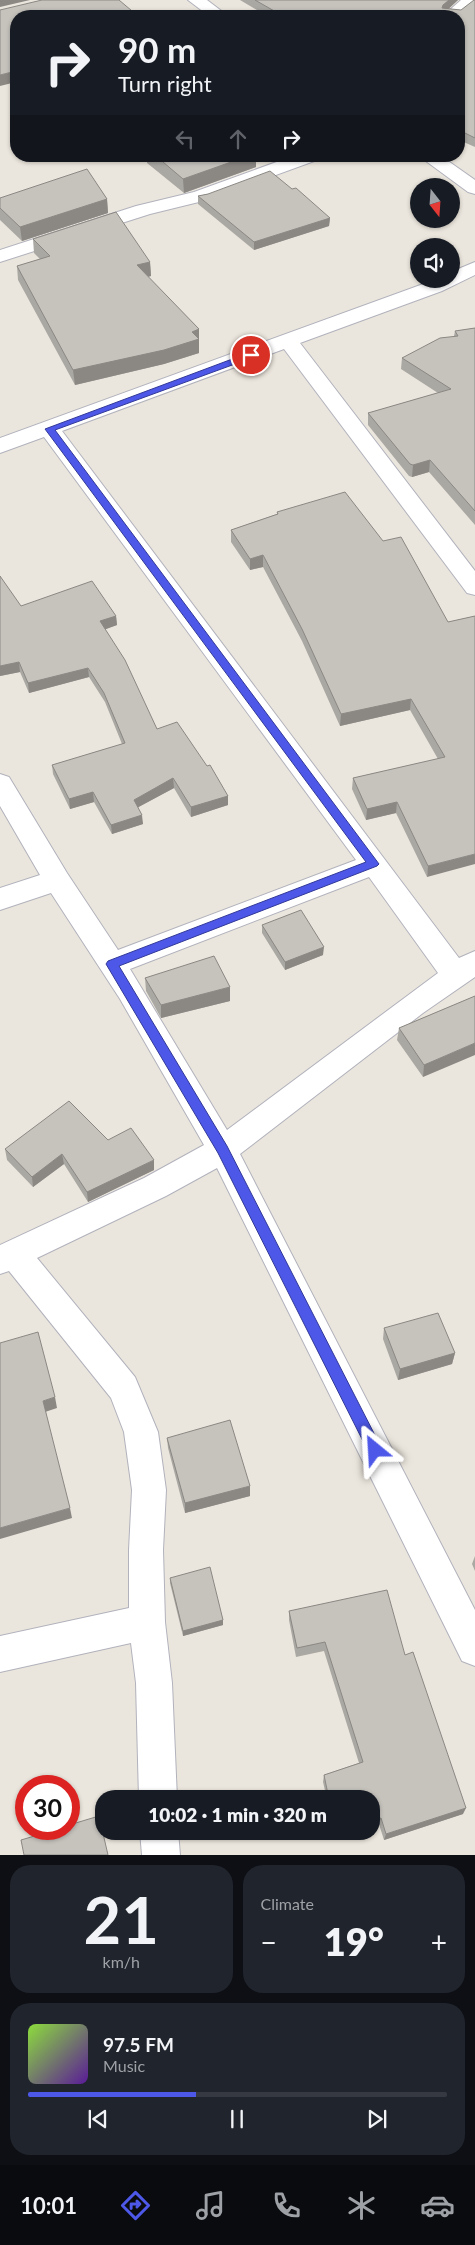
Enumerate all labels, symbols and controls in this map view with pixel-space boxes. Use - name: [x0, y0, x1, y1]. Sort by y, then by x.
- text: 90 m: [118, 28, 196, 70]
- icon: right: [35, 30, 100, 95]
- text: Turn right: [118, 70, 212, 97]
- icon: left: [171, 125, 199, 153]
- icon: ahead: [224, 125, 252, 153]
- icon: right: [277, 125, 305, 153]
- north arrow: [410, 178, 460, 228]
- map controls: [410, 178, 460, 288]
- button: sound: [410, 238, 460, 288]
- pin: [230, 334, 272, 376]
- icon: arrive: [237, 341, 265, 369]
- position arrow: [348, 1423, 400, 1475]
- speed limit sign: 30: [15, 1775, 80, 1840]
- text: 10:02 · 1 min · 320 m: [148, 1803, 327, 1826]
- text: 21: [84, 1880, 159, 1958]
- text: Climate: [261, 1894, 314, 1913]
- text: 19°: [324, 1918, 384, 1964]
- text: −: [261, 1925, 277, 1959]
- text: +: [431, 1925, 447, 1959]
- text: km/h: [103, 1952, 140, 1971]
- text: 97.5 FM: [103, 2033, 174, 2056]
- text: Music: [103, 2056, 145, 2075]
- icon: previous: [84, 2105, 112, 2133]
- icon: pause: [223, 2105, 251, 2133]
- icon: next: [363, 2105, 391, 2133]
- icon: directions: [118, 2188, 153, 2223]
- icon: music: [193, 2188, 228, 2223]
- icon: phone: [269, 2188, 304, 2223]
- icon: climate: [344, 2188, 379, 2223]
- icon: car: [420, 2188, 455, 2223]
- text: 10:01: [20, 2192, 77, 2219]

